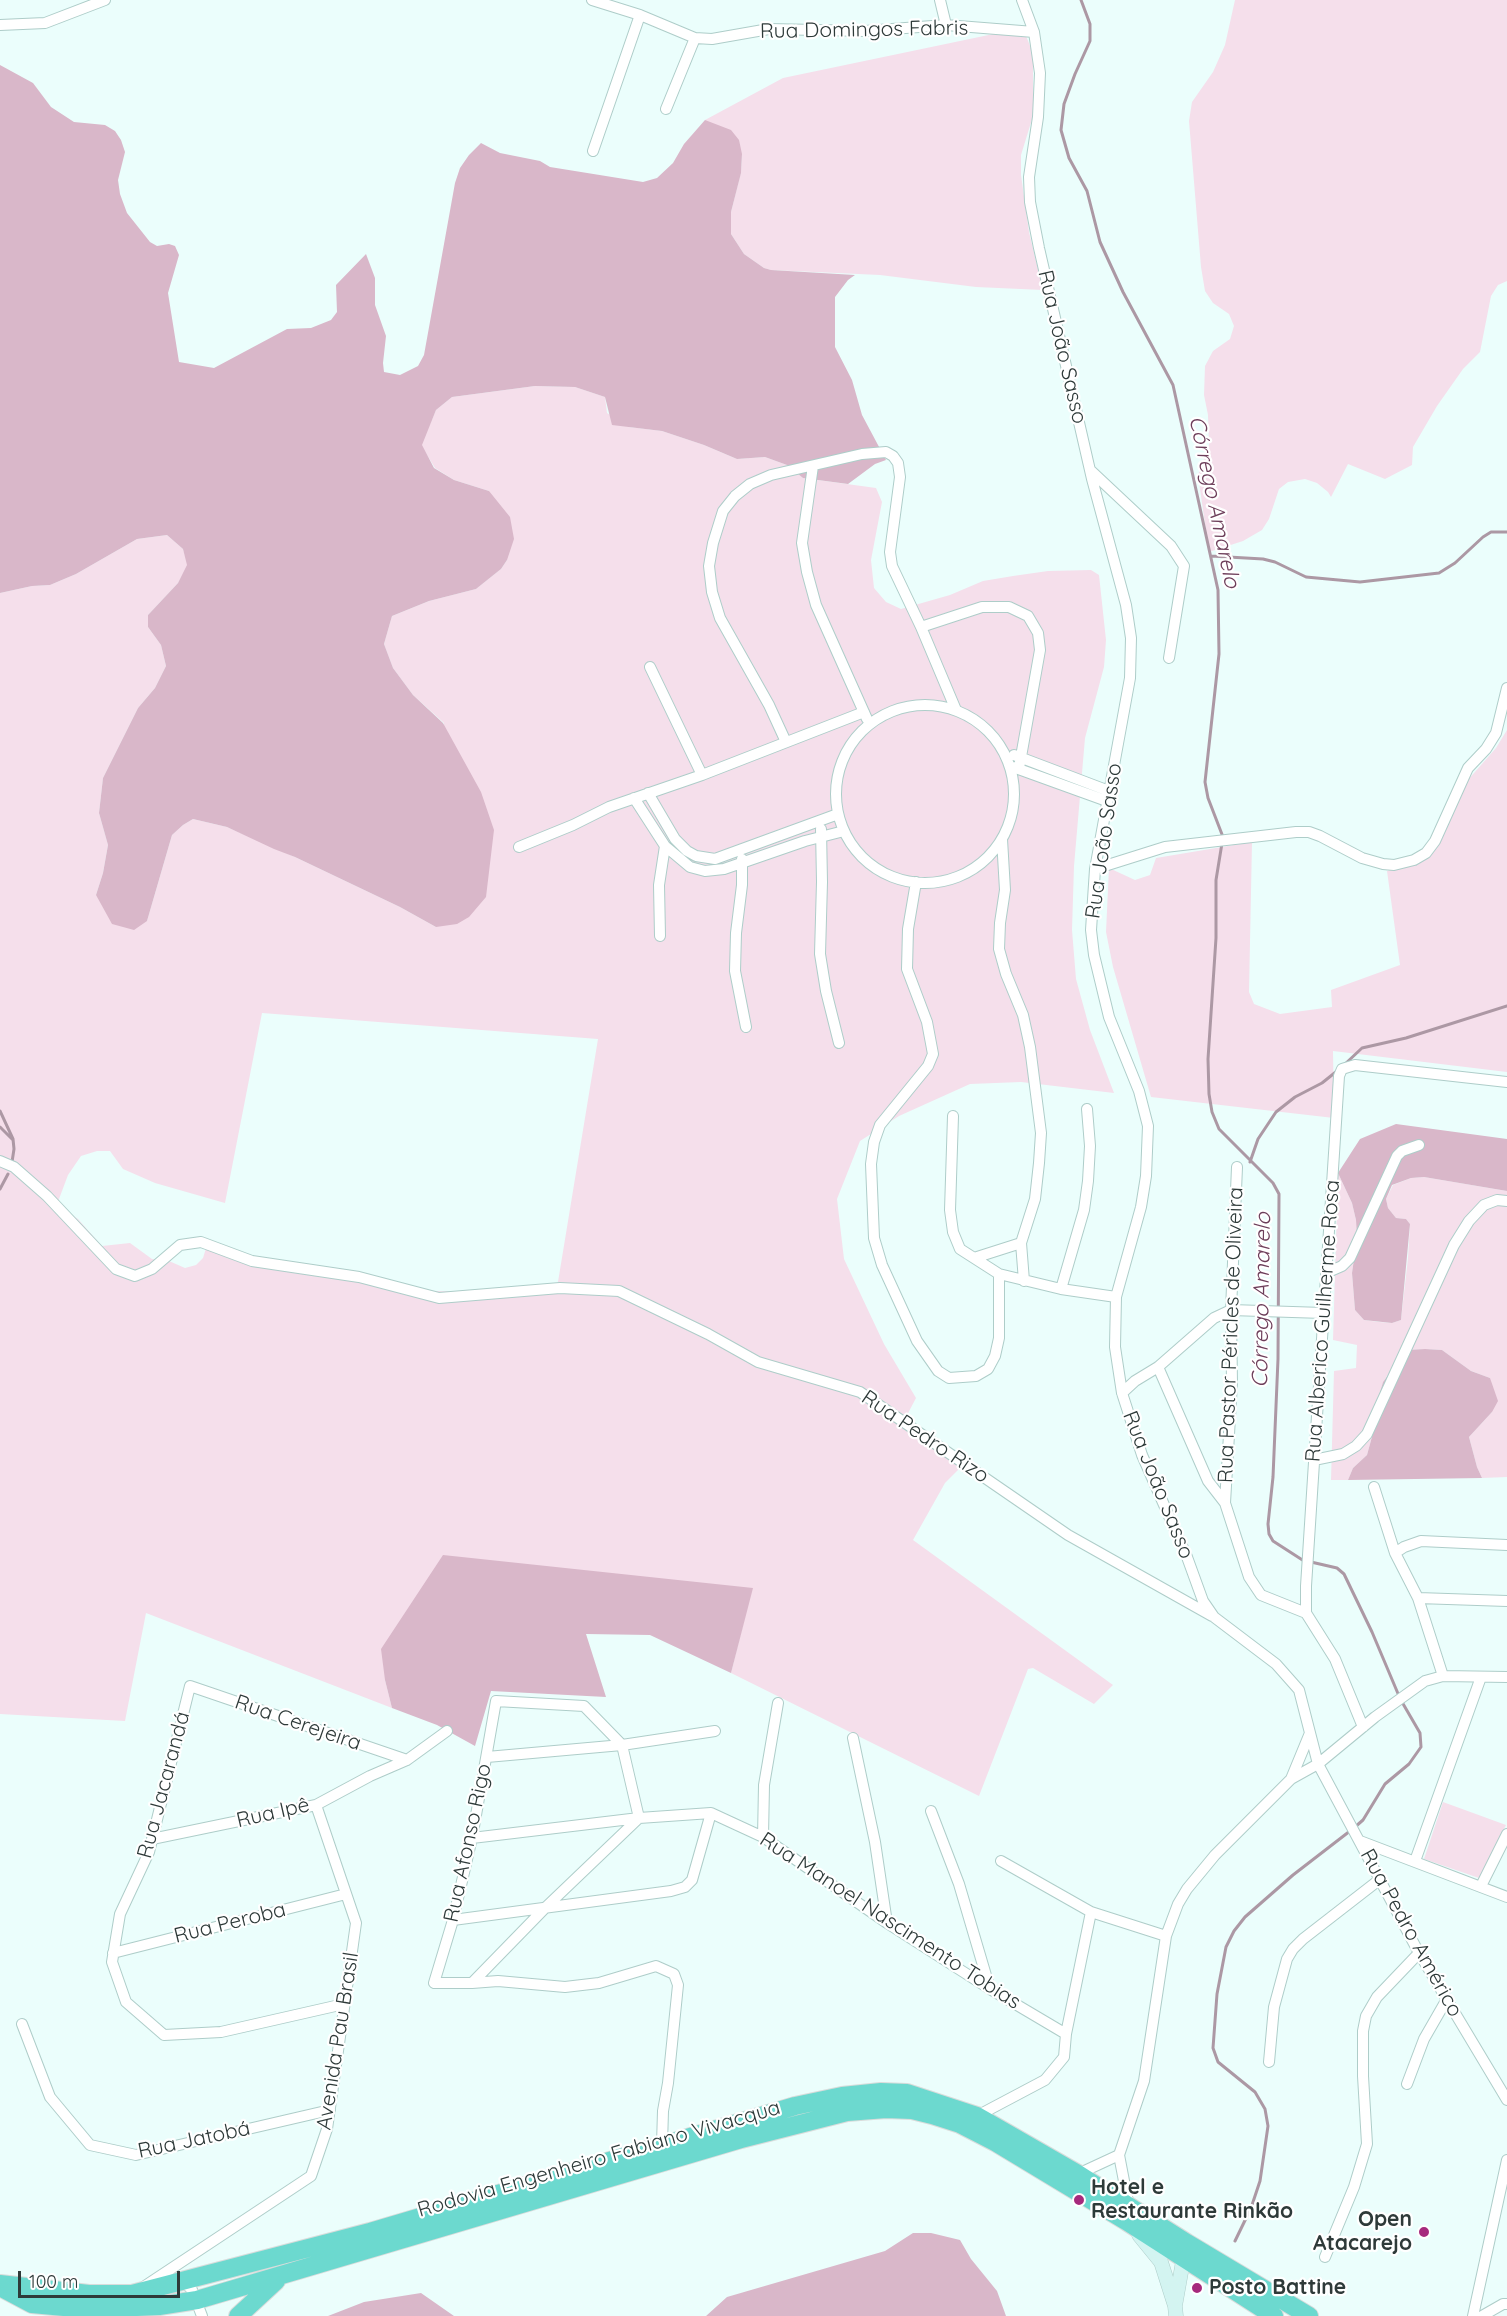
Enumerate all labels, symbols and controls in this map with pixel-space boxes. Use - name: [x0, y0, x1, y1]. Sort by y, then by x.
- street label: Rua Domingos Fabris: [760, 16, 968, 44]
- street label: Rua João Sasso: [1032, 268, 1092, 426]
- water label: Córrego Amarelo: [1183, 414, 1245, 590]
- street label: Rua João Sasso: [1081, 762, 1127, 920]
- street label: Rua Alberico Guilherme Rosa: [1301, 1179, 1345, 1463]
- street label: Rua Pastor Péricles de Oliveira: [1213, 1187, 1249, 1483]
- water label: Córrego Amarelo: [1247, 1212, 1277, 1388]
- street label: Rua Pedro Rizo: [856, 1385, 994, 1489]
- street label: Rua João Sasso: [1117, 1407, 1199, 1563]
- street label: Rua Cerejeira: [232, 1690, 364, 1756]
- street label: Rua Jacarandá: [132, 1709, 196, 1861]
- street label: Rua Afonso Rigo: [439, 1761, 497, 1925]
- street label: Rua Ipê: [234, 1792, 312, 1834]
- street label: Rua Manoel Nascimento Tobias: [755, 1827, 1025, 2015]
- street label: Rua Pedro Américo: [1354, 1845, 1468, 2021]
- street label: Rua Peroba: [172, 1897, 288, 1949]
- street label: Avenida Pau Brasil: [311, 1950, 365, 2132]
- street label: Rodovia Engenheiro Fabiano Vivacqua: [415, 2095, 783, 2223]
- street label: Rua Jatobá: [136, 2116, 252, 2164]
- place label: Hotel e Restaurante Rinkão: [1091, 2175, 1293, 2225]
- marker: Hotel e Restaurante Rinkão: [1072, 2193, 1086, 2207]
- place label: Open Atacarejo: [1313, 2207, 1412, 2257]
- marker: Open Atacarejo: [1417, 2225, 1431, 2239]
- scale bar: [21, 2259, 183, 2297]
- text: 100 m: [29, 2270, 78, 2293]
- place label: Posto Battine: [1209, 2275, 1346, 2301]
- marker: Posto Battine: [1190, 2281, 1204, 2295]

